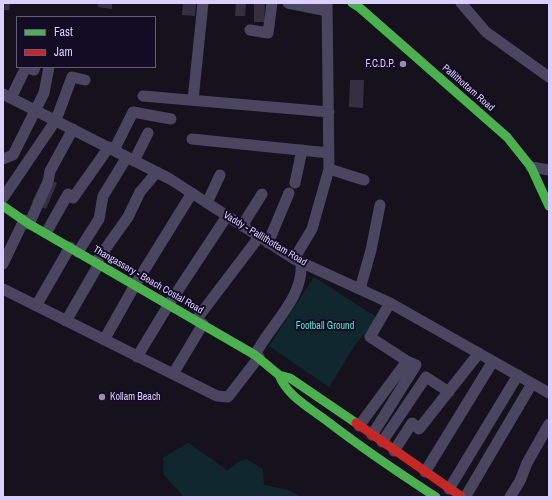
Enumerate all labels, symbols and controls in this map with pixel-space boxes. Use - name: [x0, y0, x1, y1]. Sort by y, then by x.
- legend: [16, 16, 156, 68]
- text: Fast: [54, 24, 73, 40]
- text: Jam: [54, 44, 73, 60]
- place label: F.C.D.P.: [366, 58, 395, 70]
- marker: F.C.D.P.: [398, 59, 408, 69]
- street label: Pallithottam Road: [439, 62, 497, 114]
- street label: Vaddy - Pallithottam Road: [221, 209, 309, 269]
- street label: Thangassery - Beach Costal Road: [91, 243, 205, 317]
- park label: Football Ground: [296, 320, 354, 332]
- place label: Kollam Beach: [110, 391, 161, 403]
- marker: Kollam Beach: [97, 392, 107, 402]

